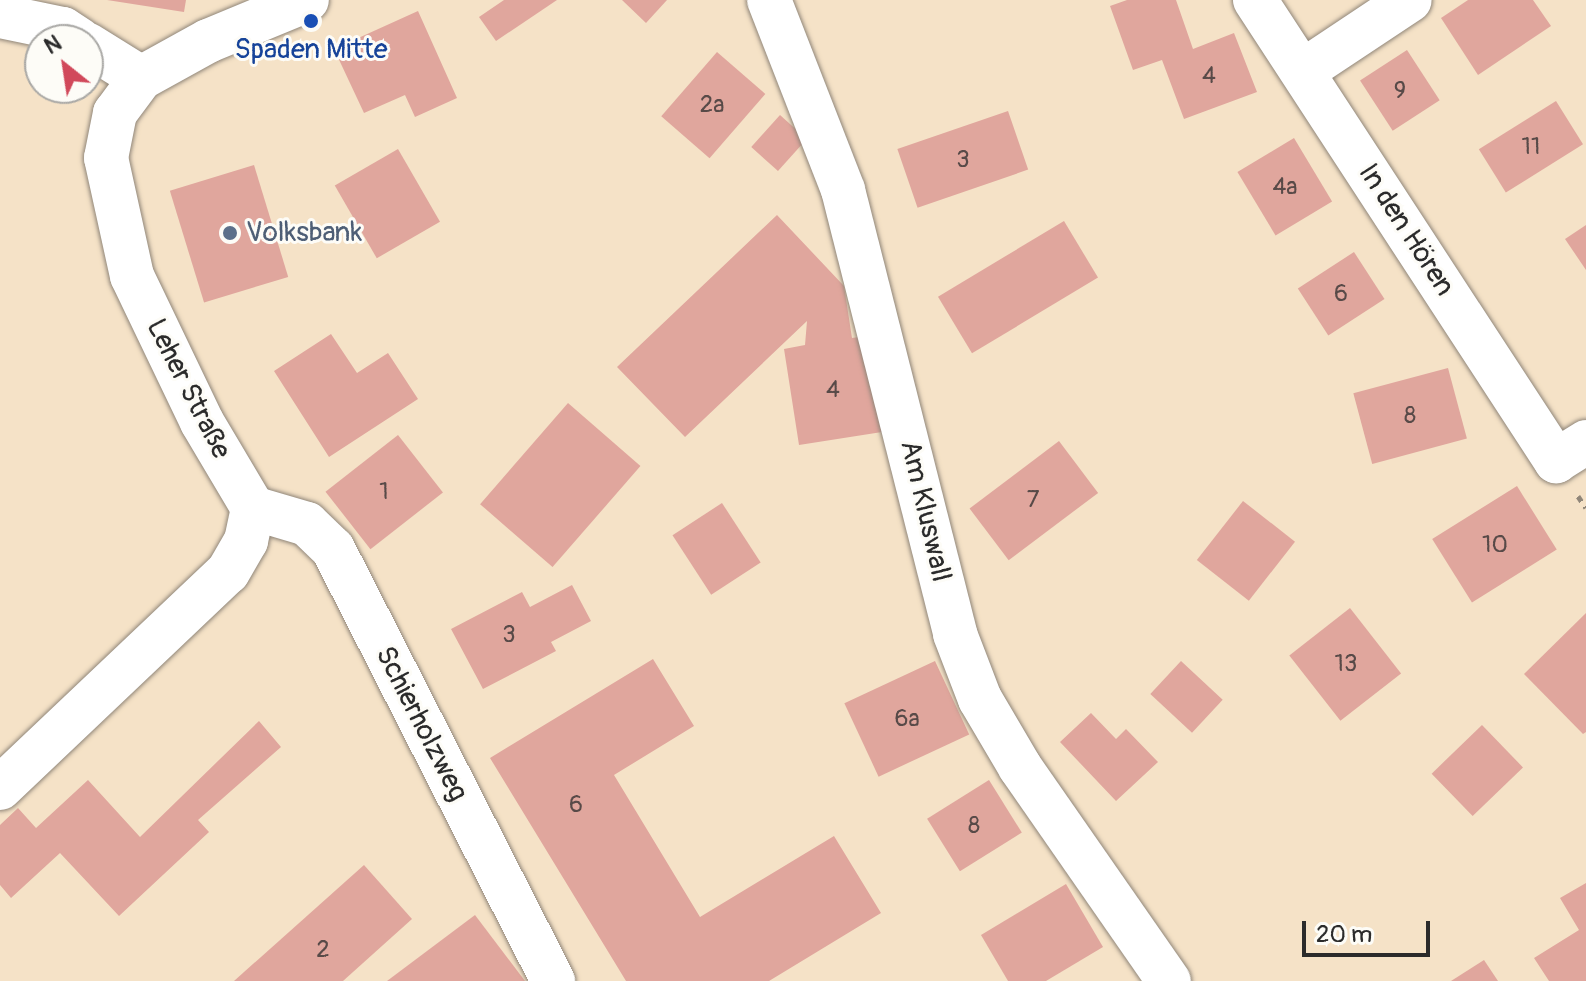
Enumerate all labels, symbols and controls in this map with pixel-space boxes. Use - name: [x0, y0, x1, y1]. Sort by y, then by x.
- marker: Spaden Mitte: [302, 12, 320, 30]
- north arrow: [24, 24, 104, 104]
- text: N: [40, 29, 66, 61]
- place label: Spaden Mitte: [234, 33, 388, 67]
- house number: 4: [1202, 62, 1216, 90]
- house number: 9: [1394, 77, 1406, 105]
- house number: 2a: [700, 91, 724, 119]
- house number: 11: [1522, 133, 1540, 161]
- house number: 3: [956, 146, 970, 174]
- street label: In den Hören: [1351, 158, 1461, 302]
- house number: 4a: [1272, 173, 1298, 201]
- place label: Volksbank: [246, 216, 362, 250]
- marker: Volksbank: [221, 224, 239, 242]
- house number: 6: [1334, 280, 1348, 308]
- street label: Leher Straße: [138, 314, 238, 464]
- house number: 4: [826, 376, 840, 404]
- house number: 8: [1404, 402, 1416, 430]
- street label: Am Kluswall: [892, 437, 958, 585]
- house number: 1: [379, 478, 389, 506]
- house number: 7: [1027, 486, 1039, 514]
- house number: 10: [1482, 531, 1508, 559]
- house number: 3: [502, 621, 516, 649]
- street label: Schierholzweg: [368, 641, 474, 807]
- house number: 13: [1335, 650, 1357, 678]
- house number: 6a: [894, 705, 920, 733]
- house number: 6: [569, 791, 583, 819]
- house number: 8: [968, 812, 980, 840]
- scale bar: [1306, 905, 1434, 955]
- text: 20 m: [1316, 920, 1372, 949]
- house number: 2: [316, 936, 330, 964]

